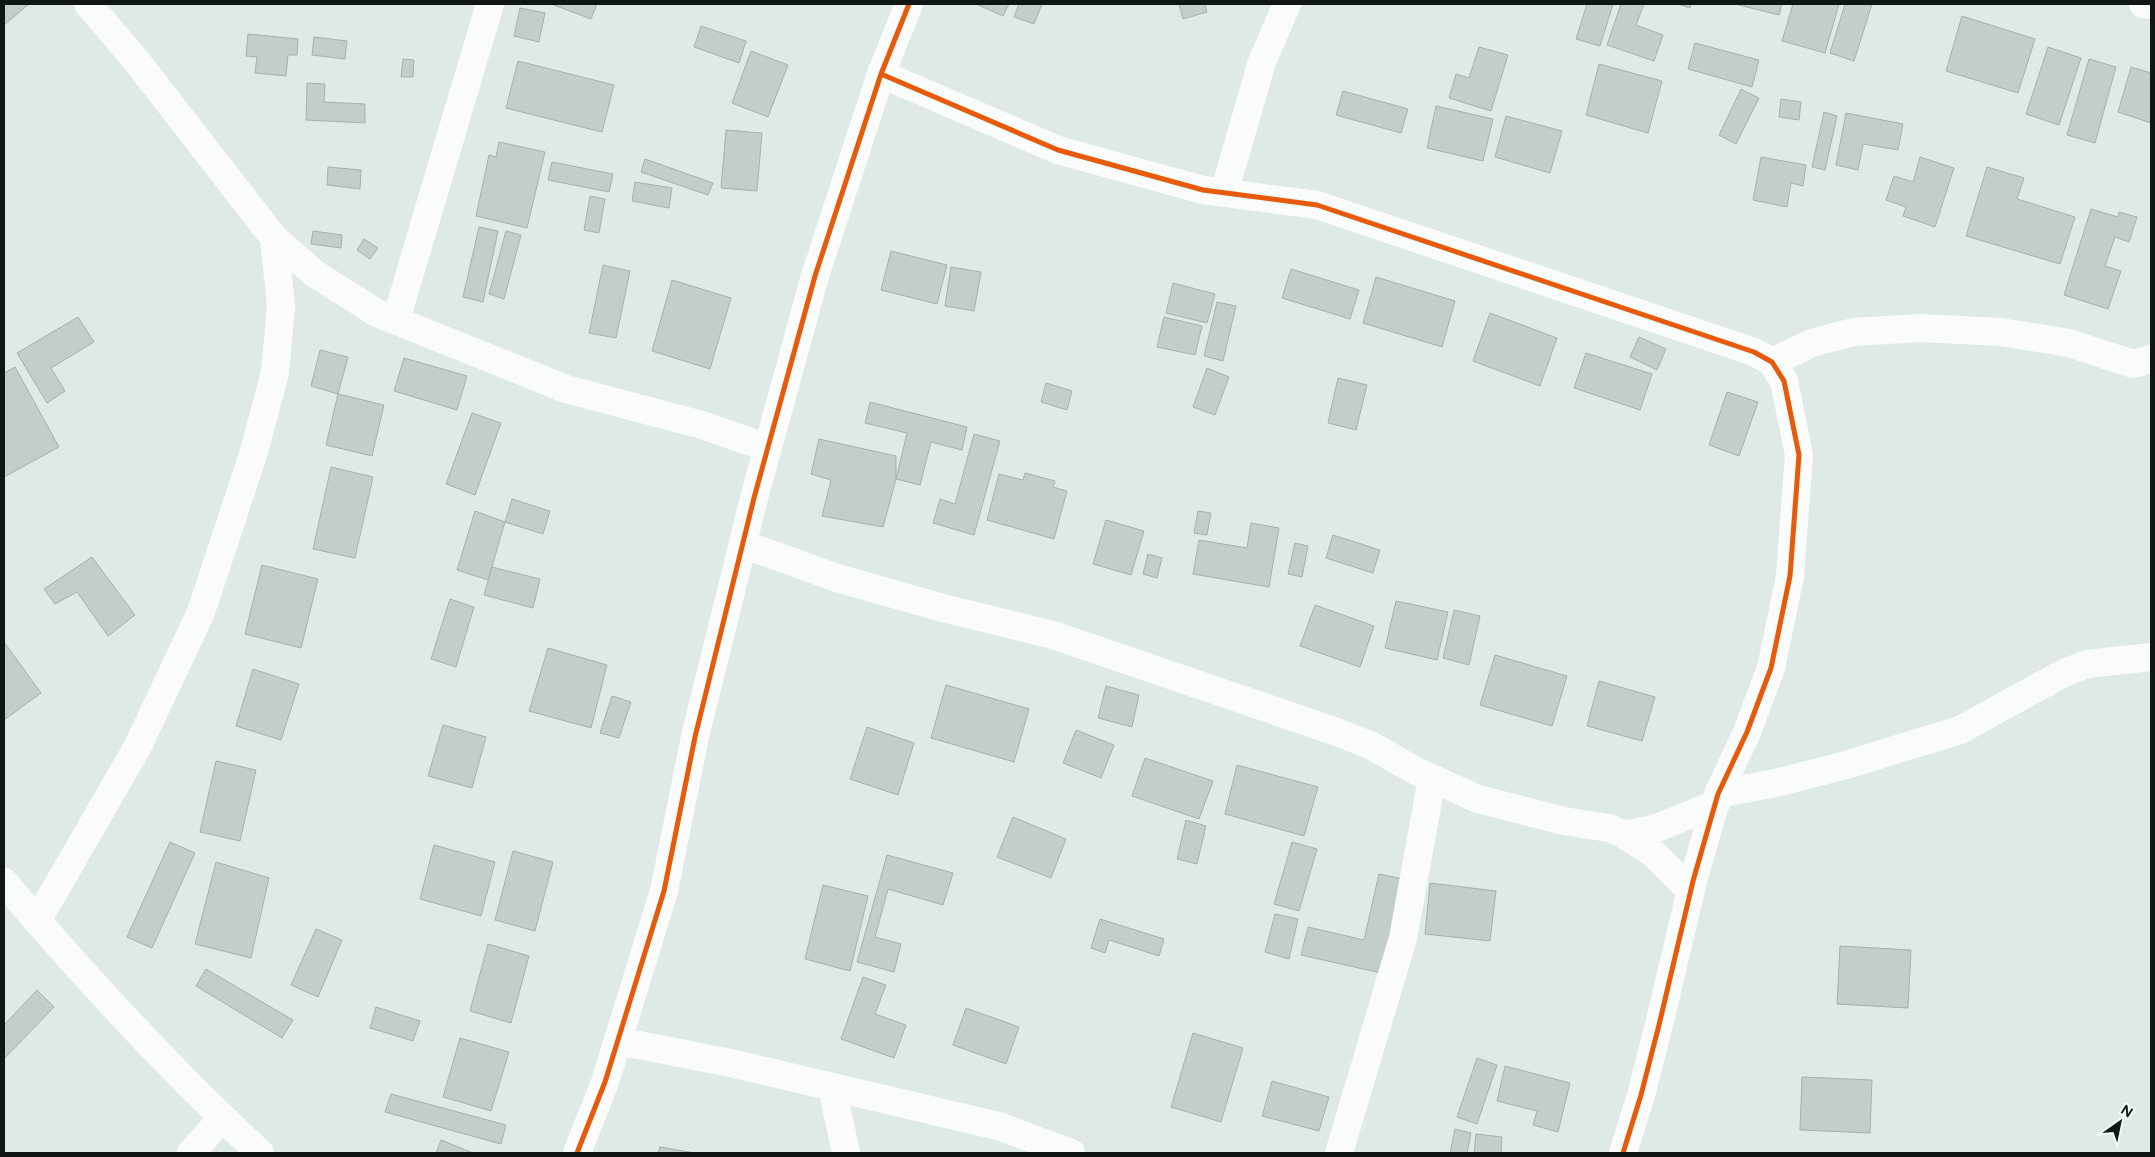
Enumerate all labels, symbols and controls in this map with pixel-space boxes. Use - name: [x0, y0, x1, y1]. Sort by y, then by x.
- north arrow: [2095, 1097, 2145, 1147]
- text: N: [2118, 1101, 2136, 1122]

